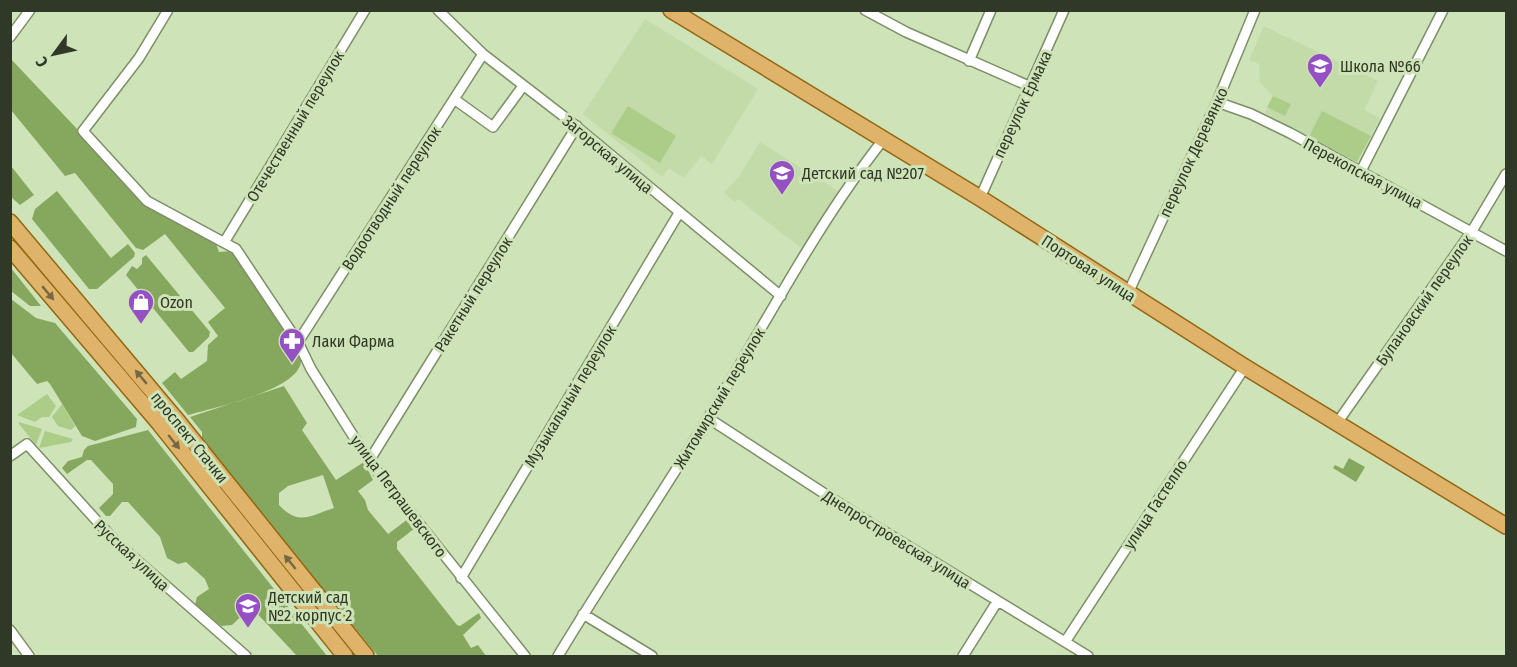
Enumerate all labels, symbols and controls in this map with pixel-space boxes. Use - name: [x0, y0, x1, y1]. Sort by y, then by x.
- north arrow: [24, 24, 84, 84]
- street label: Отечественный переулок: [243, 47, 348, 205]
- street label: переулок Ермака: [989, 47, 1056, 161]
- school or university icon: Школа №66: [1305, 51, 1335, 89]
- text: С: [31, 53, 52, 71]
- place label: Школа №66: [1340, 57, 1421, 76]
- street label: переулок Деревянко: [1155, 84, 1232, 220]
- street label: Загорская улица: [559, 111, 657, 198]
- street label: Водоотводный переулок: [338, 122, 445, 274]
- street label: Перекопская улица: [1300, 134, 1426, 213]
- school or university icon: Детский сад №207: [767, 158, 797, 196]
- place label: Детский сад №207: [801, 164, 924, 183]
- street label: Портовая улица: [1038, 231, 1139, 306]
- street label: Булановский переулок: [1372, 231, 1477, 369]
- street label: Ракетный переулок: [430, 233, 517, 355]
- one-way arrow: [42, 285, 55, 301]
- shop icon: Ozon: [126, 287, 156, 325]
- place label: Ozon: [160, 293, 193, 312]
- street label: Музыкальный переулок: [521, 321, 621, 471]
- street label: Житомирский переулок: [670, 324, 769, 472]
- pharmacy icon: Лаки Фарма: [277, 326, 307, 364]
- place label: Лаки Фарма: [312, 332, 395, 351]
- one-way arrow: [135, 369, 148, 385]
- street label: проспект Стачки: [147, 388, 232, 487]
- street label: улица Петрашевского: [347, 432, 451, 561]
- one-way arrow: [167, 434, 180, 450]
- street label: улица Гастелло: [1119, 456, 1191, 553]
- street label: Днепростроевская улица: [819, 486, 974, 593]
- street label: Русская улица: [90, 516, 173, 595]
- one-way arrow: [284, 554, 297, 569]
- place label: Детский сад №2 корпус 2: [267, 588, 352, 625]
- school or university icon: Детский сад №2 корпус 2: [233, 591, 263, 629]

